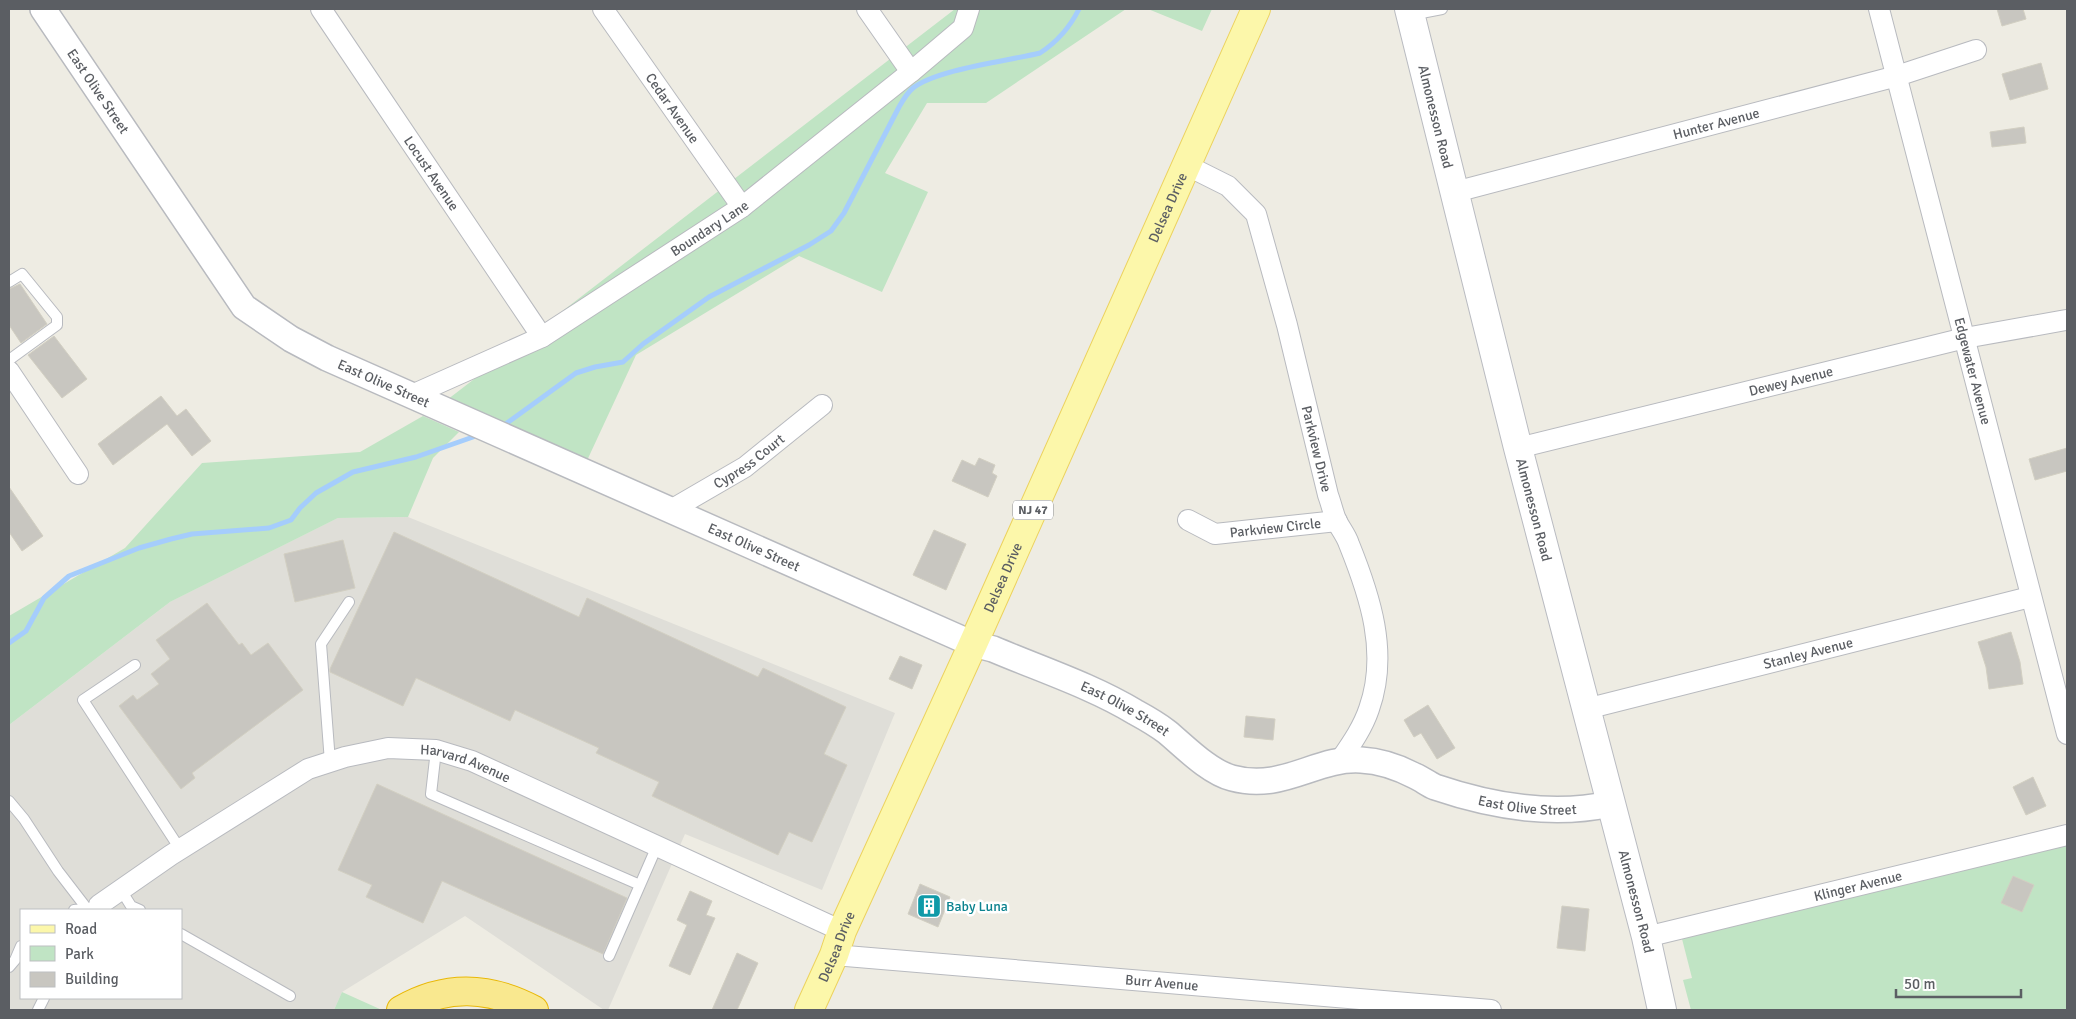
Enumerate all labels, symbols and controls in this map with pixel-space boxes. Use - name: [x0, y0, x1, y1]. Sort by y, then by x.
- street label: East Olive Street: [64, 45, 133, 137]
- street label: Almonesson Road: [1415, 63, 1457, 170]
- street label: Cedar Avenue: [642, 70, 703, 146]
- street label: Hunter Avenue: [1671, 104, 1761, 143]
- street label: Locust Avenue: [400, 133, 463, 214]
- street label: Delsea Drive: [1144, 170, 1191, 245]
- street label: Boundary Lane: [667, 197, 752, 260]
- street label: Edgewater Avenue: [1951, 316, 1995, 427]
- street label: East Olive Street: [335, 355, 432, 411]
- street label: Dewey Avenue: [1747, 362, 1835, 399]
- street label: Parkview Drive: [1298, 404, 1335, 494]
- street label: Cypress Court: [710, 430, 788, 492]
- street label: Almonesson Road: [1512, 456, 1556, 563]
- road number: NJ 47: [1013, 500, 1053, 520]
- street label: Parkview Circle: [1229, 514, 1322, 541]
- street label: East Olive Street: [705, 519, 803, 575]
- street label: Delsea Drive: [980, 540, 1026, 615]
- street label: Stanley Avenue: [1761, 634, 1855, 672]
- street label: East Olive Street: [1078, 677, 1173, 739]
- street label: Harvard Avenue: [420, 741, 513, 786]
- street label: East Olive Street: [1477, 791, 1577, 818]
- street label: Almonesson Road: [1615, 848, 1658, 955]
- street label: Klinger Avenue: [1812, 867, 1904, 905]
- building icon: Baby Luna: [916, 893, 942, 919]
- place label: Baby Luna: [946, 898, 1008, 915]
- legend: [20, 909, 182, 999]
- street label: Delsea Drive: [814, 909, 858, 985]
- text: Road: [65, 920, 97, 938]
- text: Park: [65, 945, 94, 963]
- scale bar: [1896, 966, 2021, 998]
- text: Building: [65, 970, 119, 988]
- street label: Burr Avenue: [1125, 971, 1199, 994]
- text: 50 m: [1904, 975, 1935, 993]

